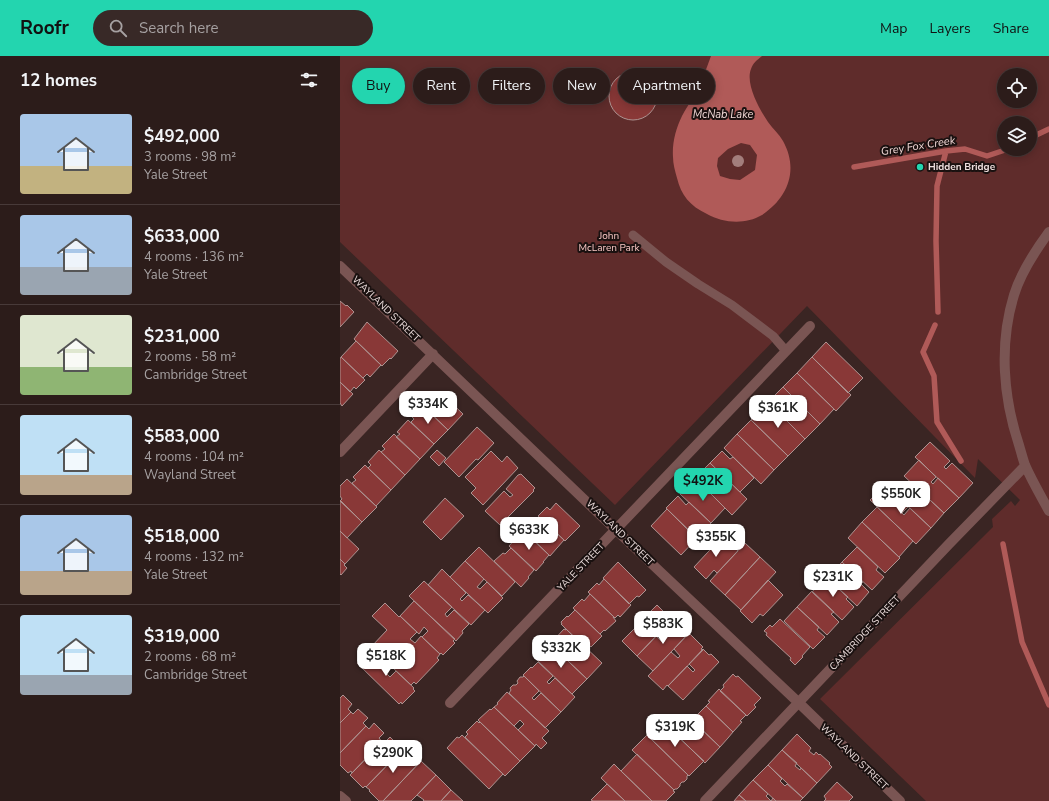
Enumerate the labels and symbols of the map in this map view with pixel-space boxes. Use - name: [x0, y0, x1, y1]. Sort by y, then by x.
- water label: McNab Lake: [693, 107, 754, 122]
- water label: Grey Fox Creek: [880, 133, 957, 159]
- place label: Hidden Bridge: [928, 160, 996, 174]
- marker: Hidden Bridge: [915, 162, 925, 172]
- park label: John McLaren Park: [579, 229, 640, 255]
- street label: WAYLAND STREET: [349, 273, 423, 345]
- pin: $334K: [400, 391, 456, 425]
- pin: $361K: [750, 395, 806, 429]
- pin: $492K: [675, 468, 731, 502]
- pin: $550K: [873, 481, 929, 515]
- street label: WAYLAND STREET: [583, 497, 657, 569]
- pin: $633K: [501, 517, 557, 551]
- pin: $355K: [688, 524, 744, 558]
- street label: YALE STREET: [553, 540, 608, 595]
- pin: $231K: [805, 564, 861, 598]
- street label: CAMBRIDGE STREET: [827, 592, 903, 674]
- pin: $583K: [635, 611, 691, 645]
- pin: $332K: [533, 635, 589, 669]
- pin: $518K: [358, 643, 414, 677]
- pin: $319K: [647, 714, 703, 748]
- street label: WAYLAND STREET: [817, 721, 891, 793]
- pin: $290K: [365, 740, 421, 774]

